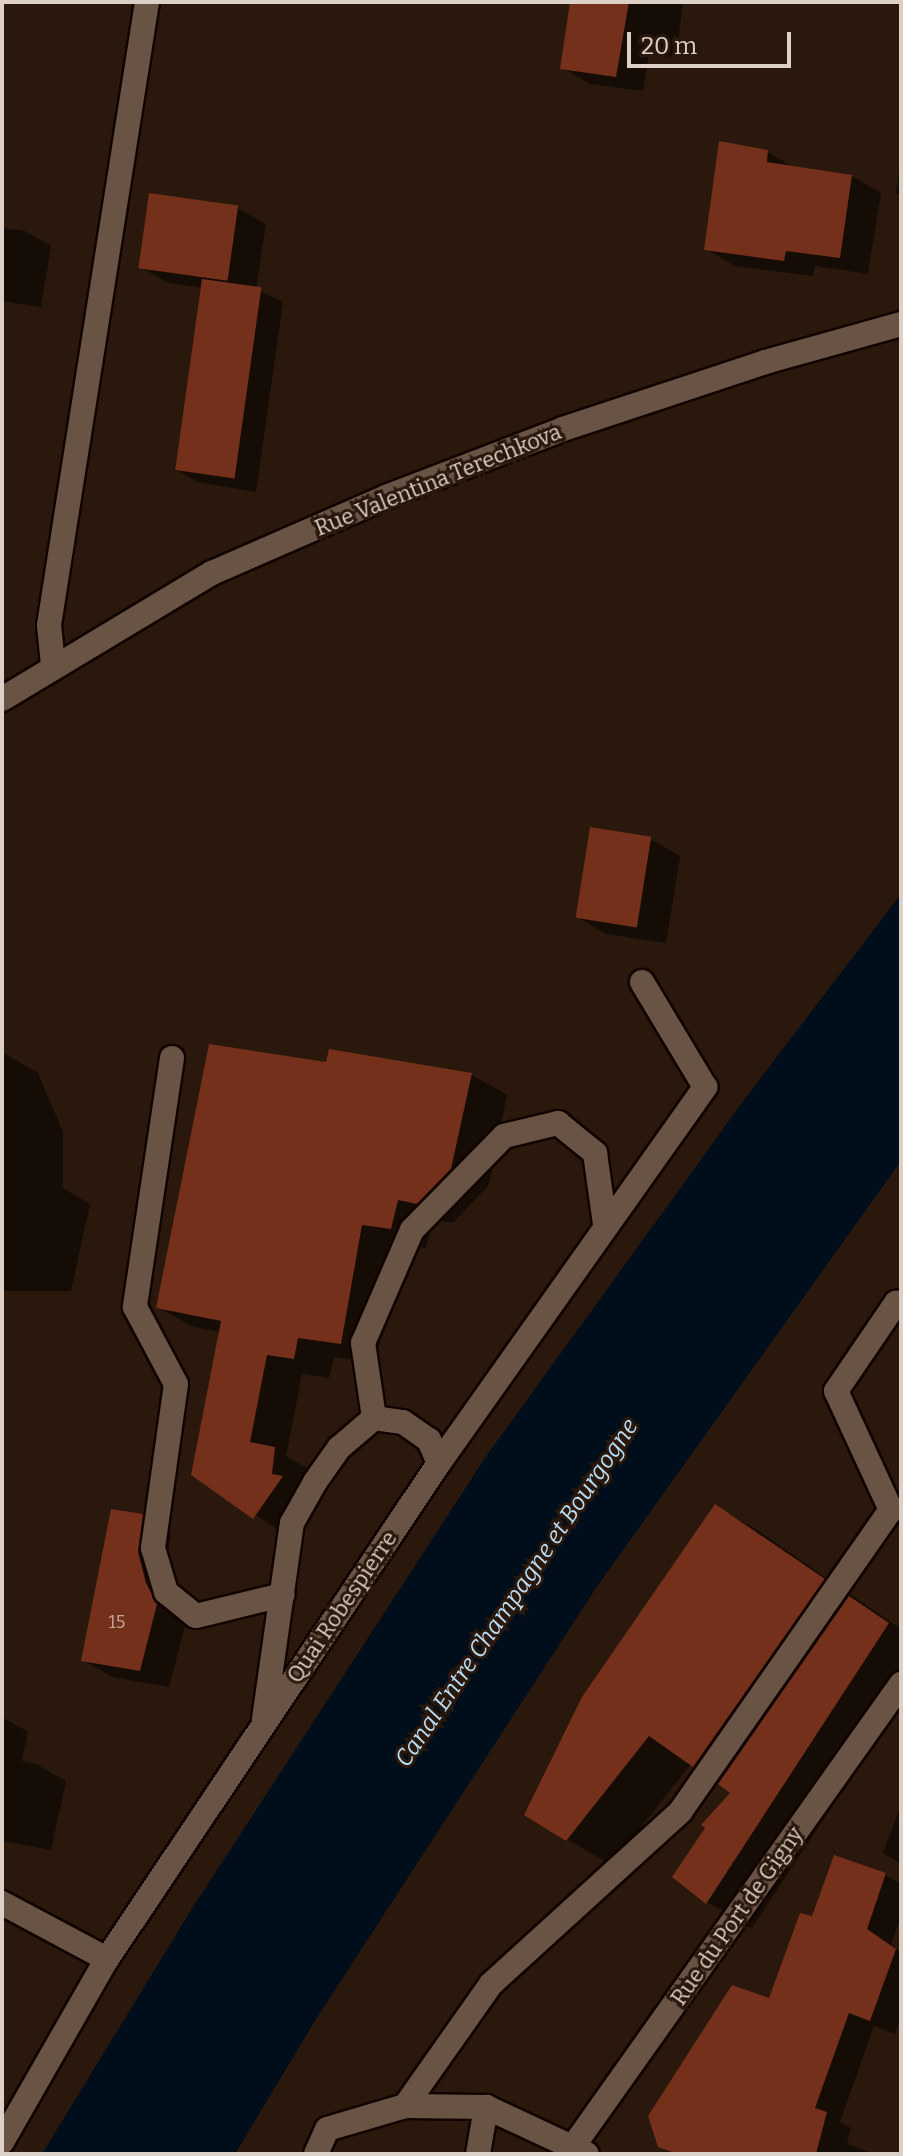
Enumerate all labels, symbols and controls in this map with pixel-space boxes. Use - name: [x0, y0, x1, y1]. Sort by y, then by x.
- scale bar: [631, 16, 795, 66]
- text: 20 m: [641, 32, 697, 60]
- street label: Rue Valentina Terechkova: [311, 418, 565, 542]
- water label: Canal Entre Champagne et Bourgogne: [389, 1414, 645, 1772]
- street label: Quai Robespierre: [281, 1526, 403, 1688]
- house number: 15: [109, 1611, 125, 1633]
- street label: Rue du Port de Gigny: [665, 1822, 809, 2010]

